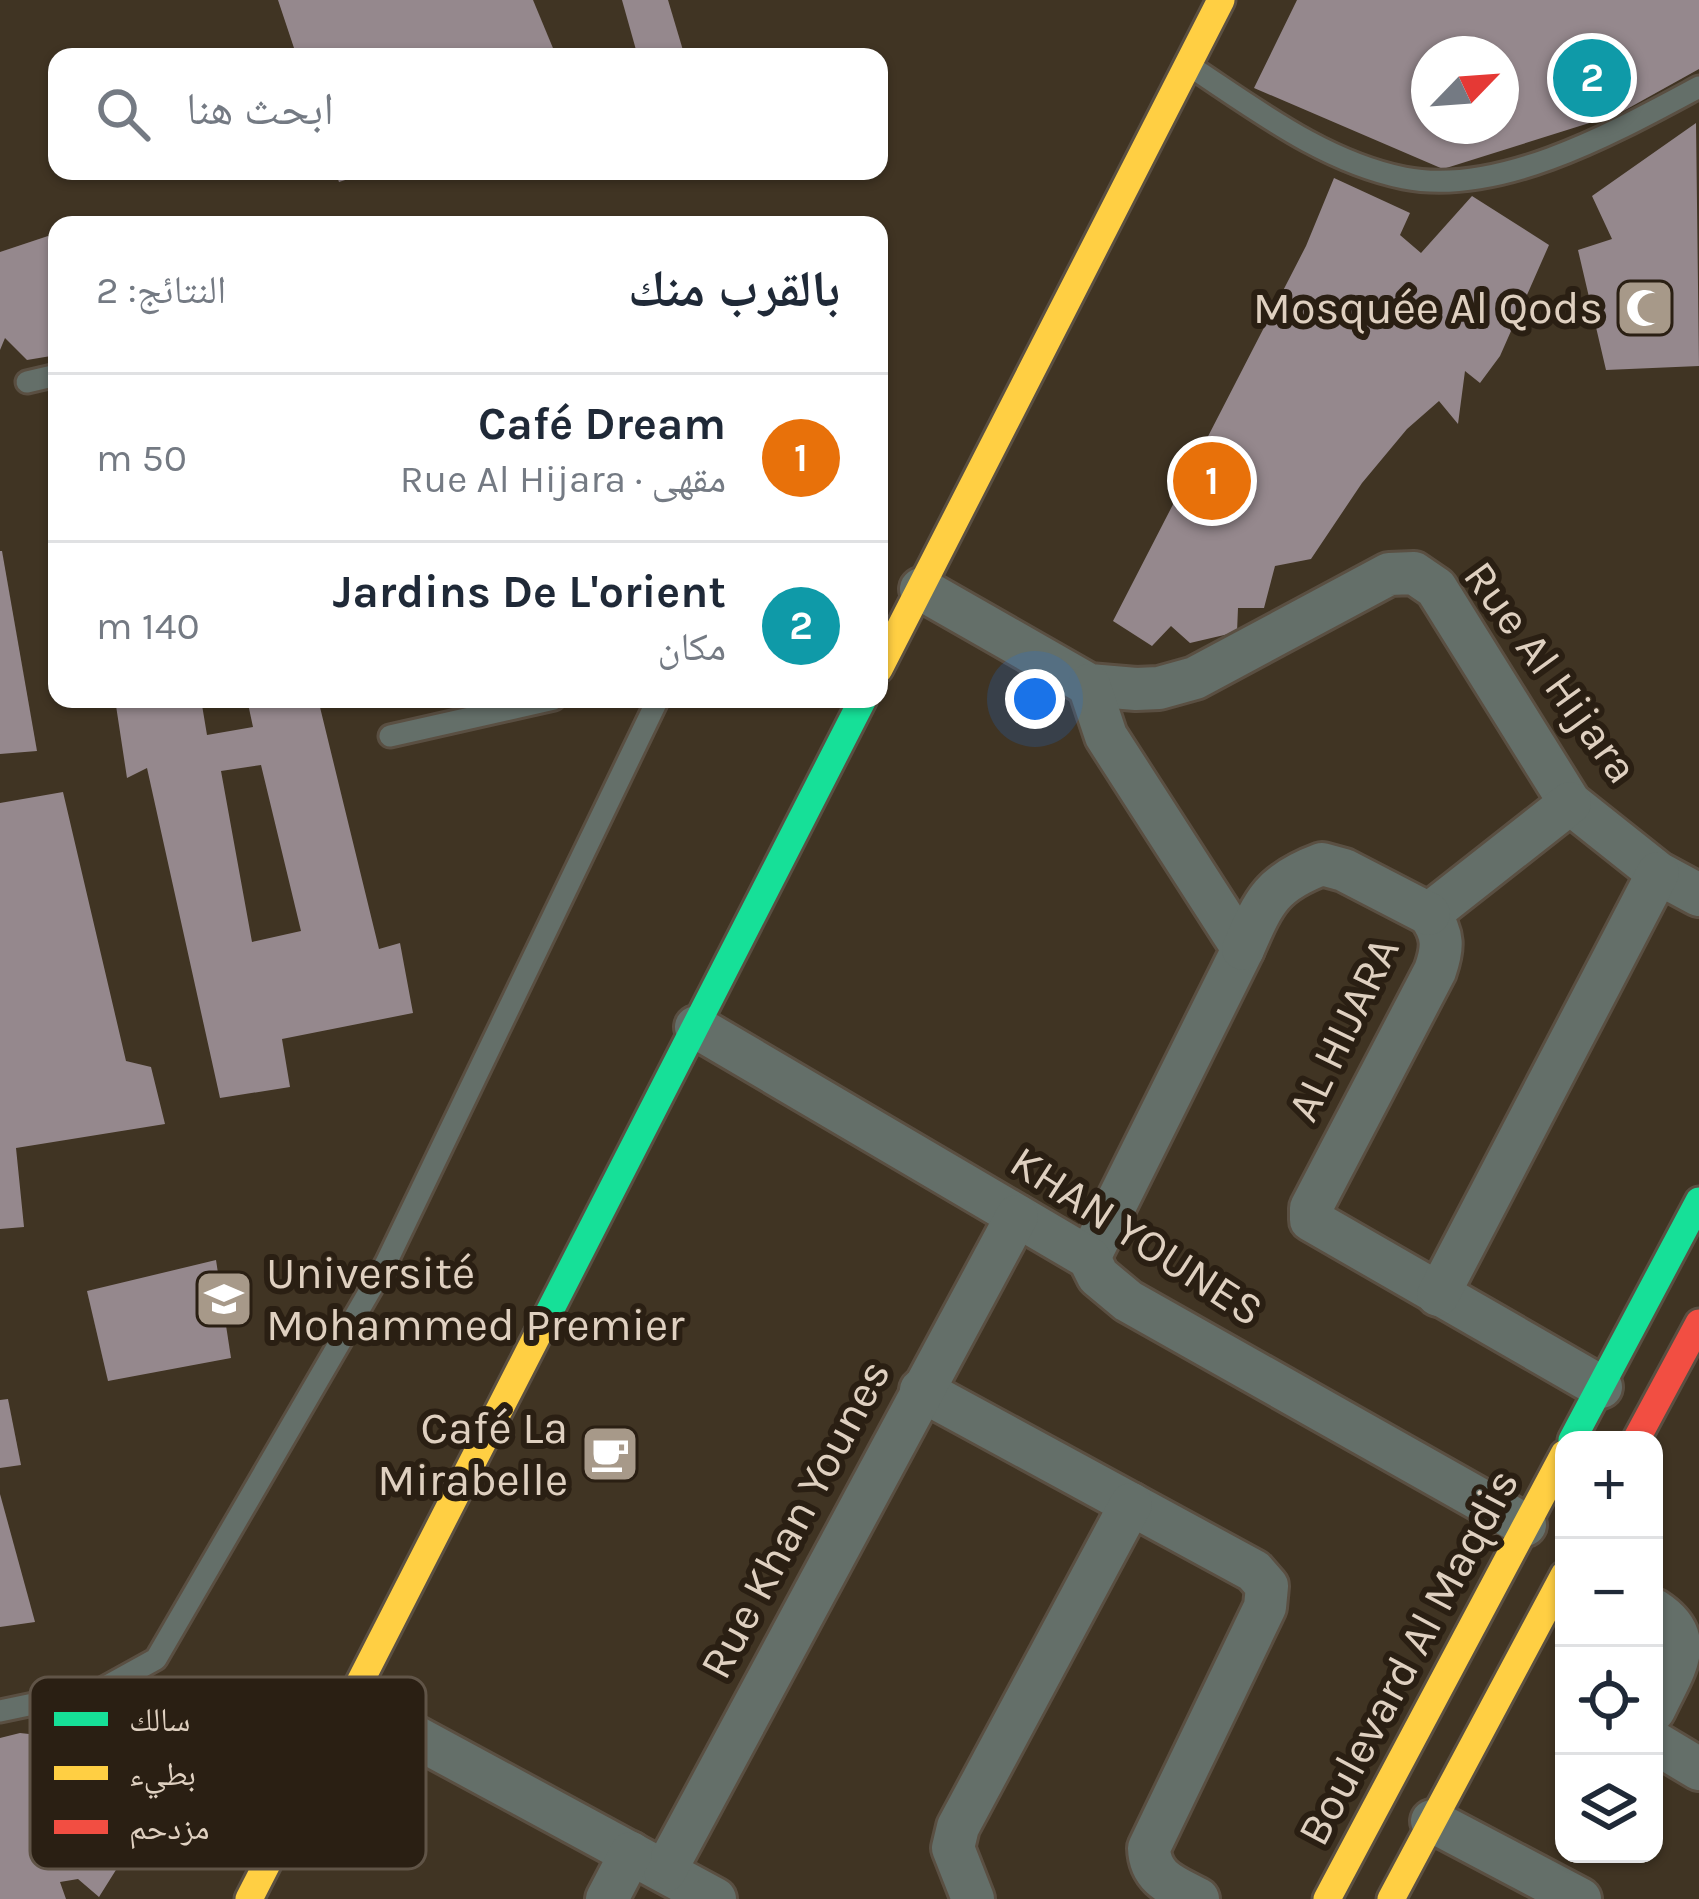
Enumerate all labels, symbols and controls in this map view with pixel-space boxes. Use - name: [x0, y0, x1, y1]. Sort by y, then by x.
- pin: 2: [1553, 33, 1631, 123]
- north arrow: [1411, 36, 1519, 144]
- search box: [48, 48, 888, 180]
- icon: search: [90, 81, 156, 147]
- text: ابحث هنا: [186, 83, 334, 135]
- text: بالقرب منك: [628, 259, 840, 319]
- text: النتائج: 2: [96, 267, 226, 313]
- mosque icon: Mosquée Al Qods: [1614, 277, 1676, 339]
- place label: Mosquée Al Qods: [1253, 282, 1603, 335]
- text: Café Dream: [478, 398, 726, 450]
- text: 50 m: [96, 435, 187, 481]
- text: 1: [794, 435, 808, 481]
- pin: 1: [1173, 436, 1251, 526]
- text: مقهى · Rue Al Hijara: [400, 456, 726, 502]
- street label: Rue Al Hijara: [1452, 551, 1649, 794]
- text: Jardins De L'orient: [333, 566, 726, 618]
- text: 140 m: [96, 603, 200, 649]
- text: 2: [789, 603, 813, 649]
- text: مكان: [658, 624, 726, 670]
- your location: [1005, 669, 1065, 729]
- street label: AL HIJARA: [1276, 929, 1410, 1129]
- street label: KHAN YOUNES: [1001, 1135, 1273, 1337]
- place label: Université Mohammed Premier: [266, 1247, 685, 1351]
- school or university icon: Université Mohammed Premier: [193, 1268, 255, 1330]
- street label: Rue Khan Younes: [689, 1351, 901, 1687]
- place label: Café La Mirabelle: [377, 1402, 568, 1506]
- cafe icon: Café La Mirabelle: [579, 1423, 641, 1485]
- map controls: [1555, 1431, 1663, 1863]
- button: +: [1555, 1431, 1663, 1539]
- street label: Boulevard Al Maqdis: [1287, 1460, 1530, 1854]
- button: −: [1555, 1539, 1663, 1647]
- button: locate: [1555, 1647, 1663, 1755]
- legend: [30, 1677, 426, 1869]
- text: سالك: [129, 1701, 190, 1739]
- text: بطيء: [129, 1755, 196, 1799]
- button: layers: [1555, 1755, 1663, 1863]
- text: مزدحم: [129, 1809, 209, 1850]

